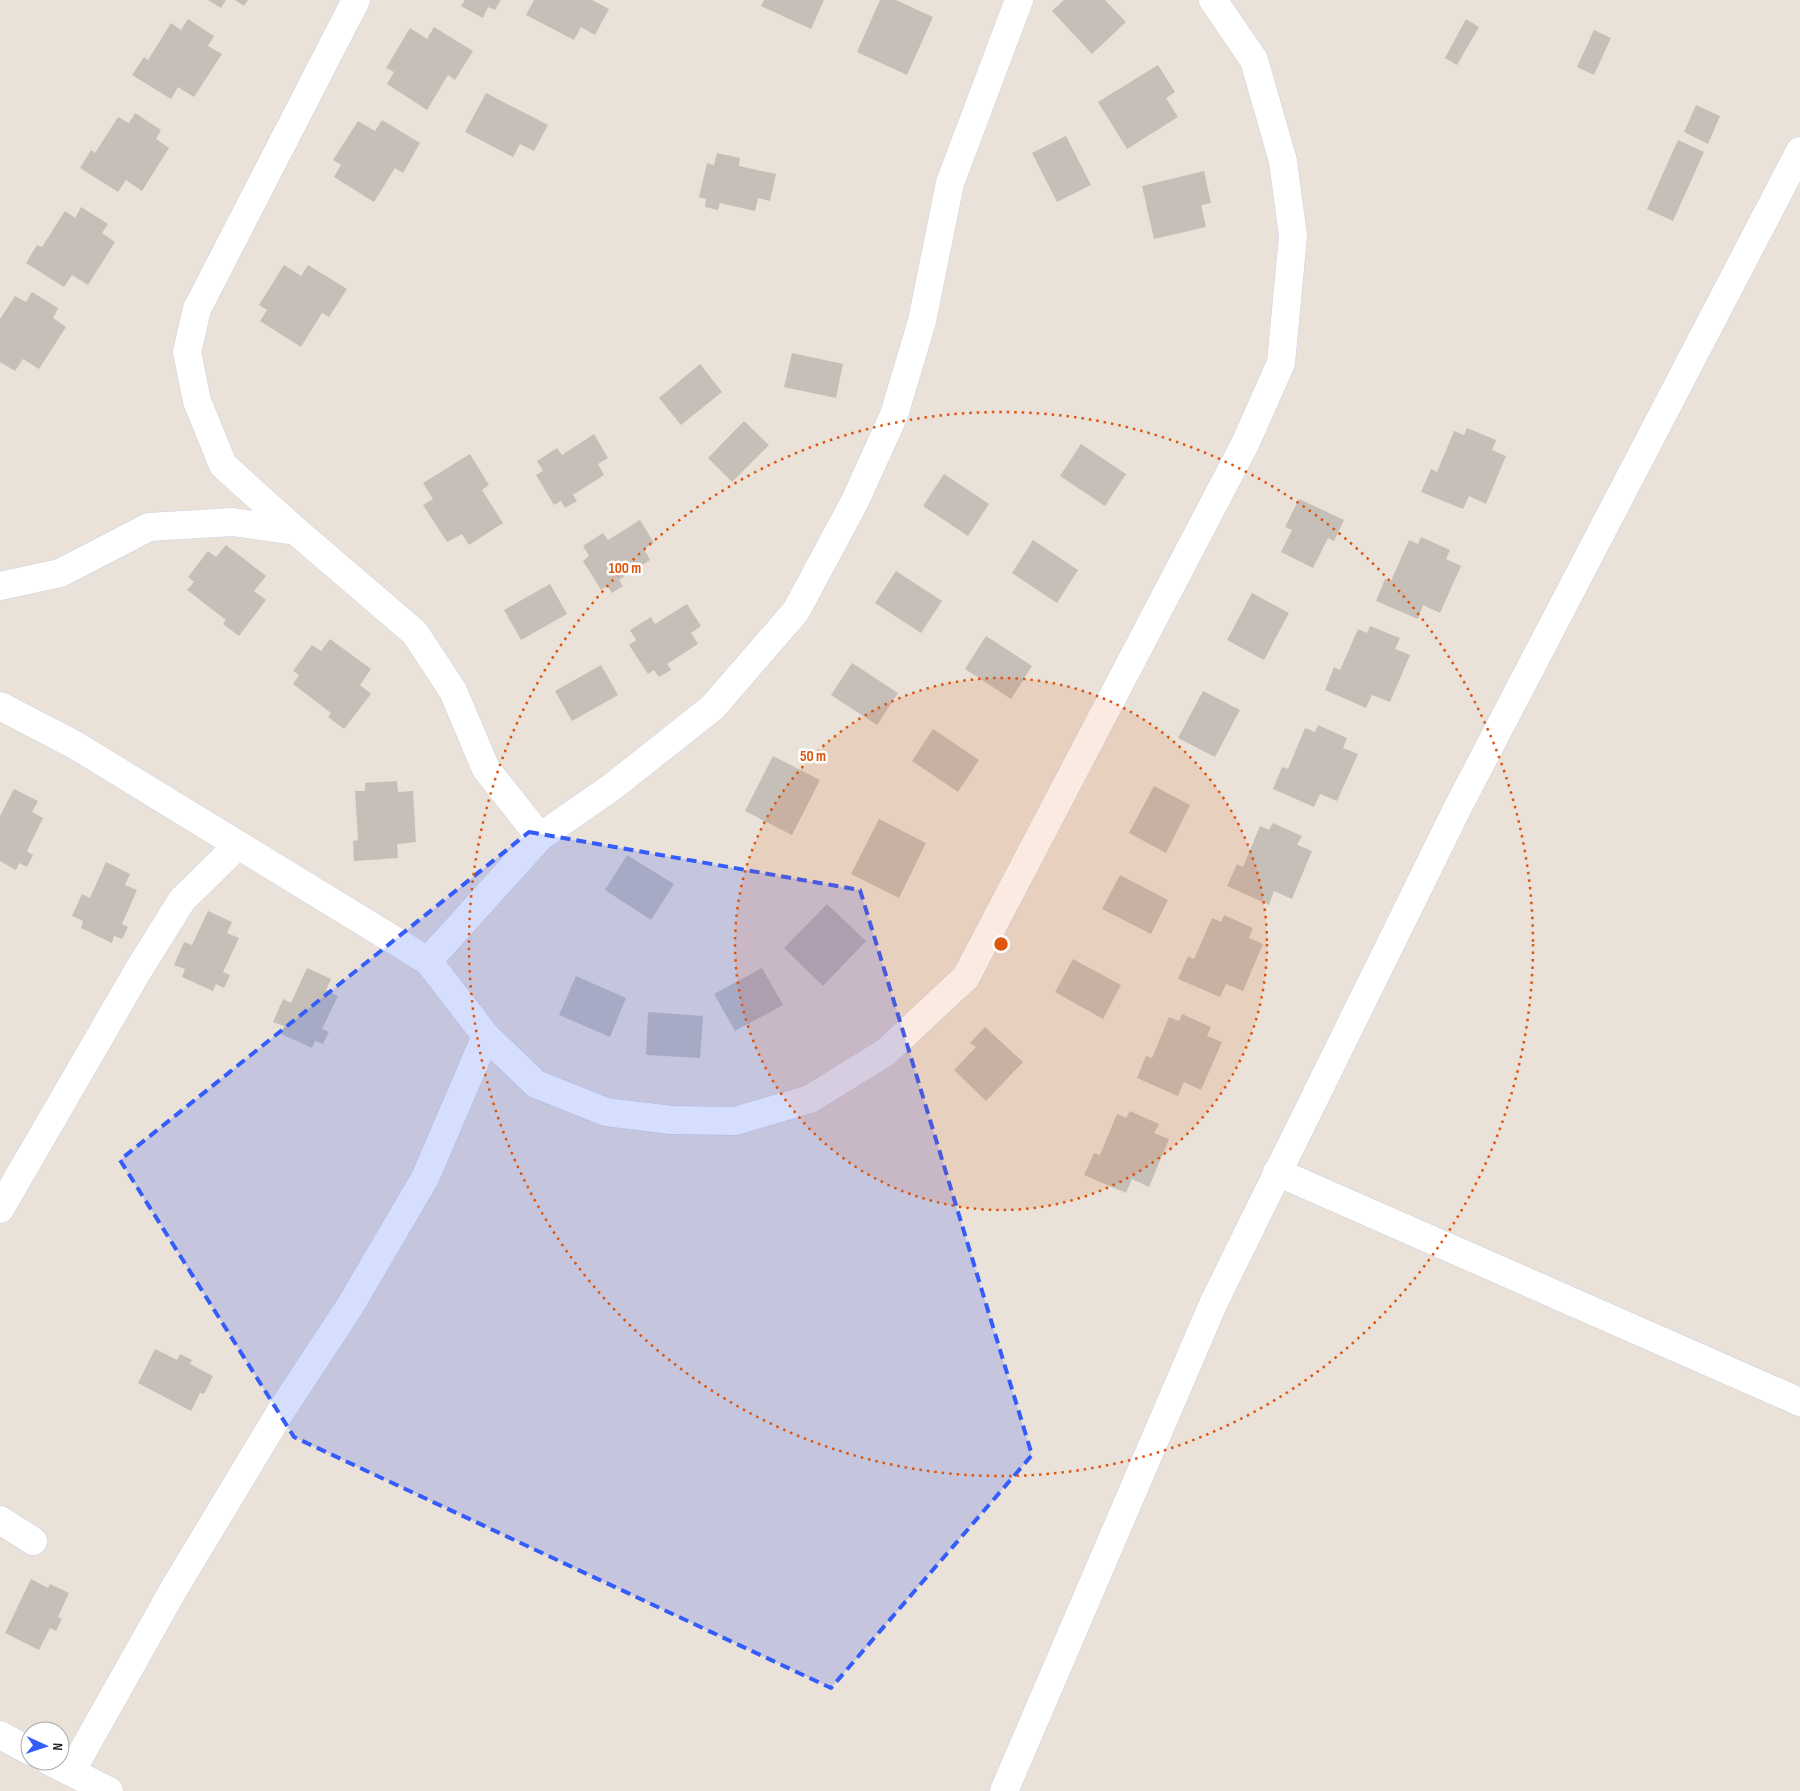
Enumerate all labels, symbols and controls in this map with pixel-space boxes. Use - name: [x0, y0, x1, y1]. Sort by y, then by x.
- text: 100 m: [609, 559, 641, 578]
- text: 50 m: [800, 747, 826, 766]
- centre of rings: [992, 935, 1010, 953]
- north arrow: [20, 1721, 70, 1771]
- text: N: [49, 1742, 66, 1751]

